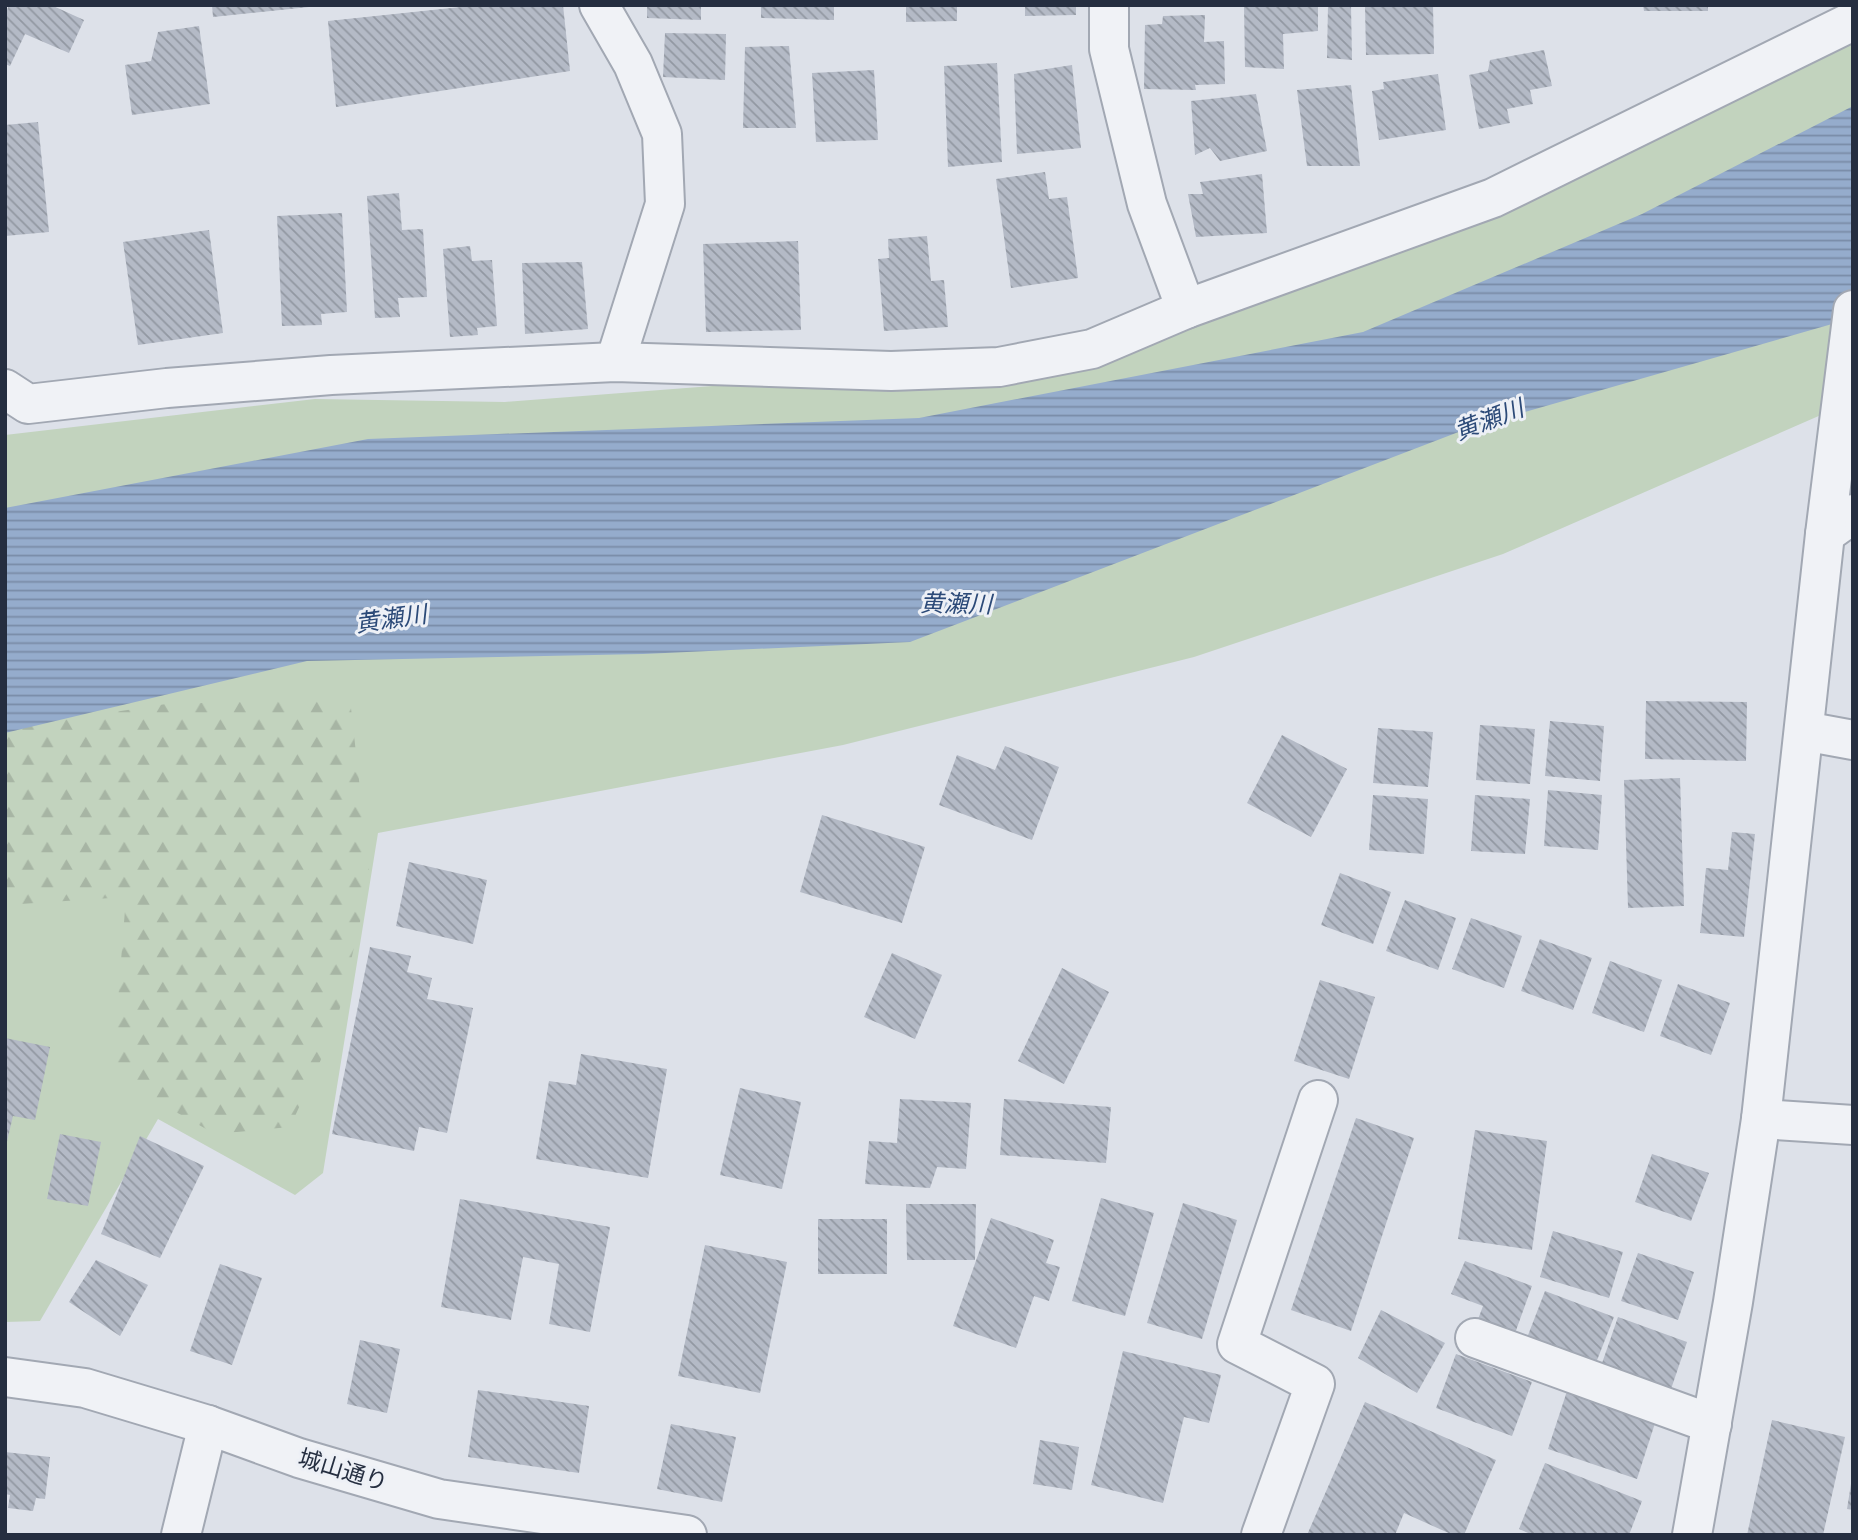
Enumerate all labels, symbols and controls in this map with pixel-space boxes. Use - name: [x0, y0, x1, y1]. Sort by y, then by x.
- water label: 黄瀬川: [1450, 392, 1530, 446]
- water label: 黄瀬川: [920, 588, 995, 619]
- water label: 黄瀬川: [353, 599, 432, 638]
- street label: 城山通り: [295, 1443, 391, 1497]

